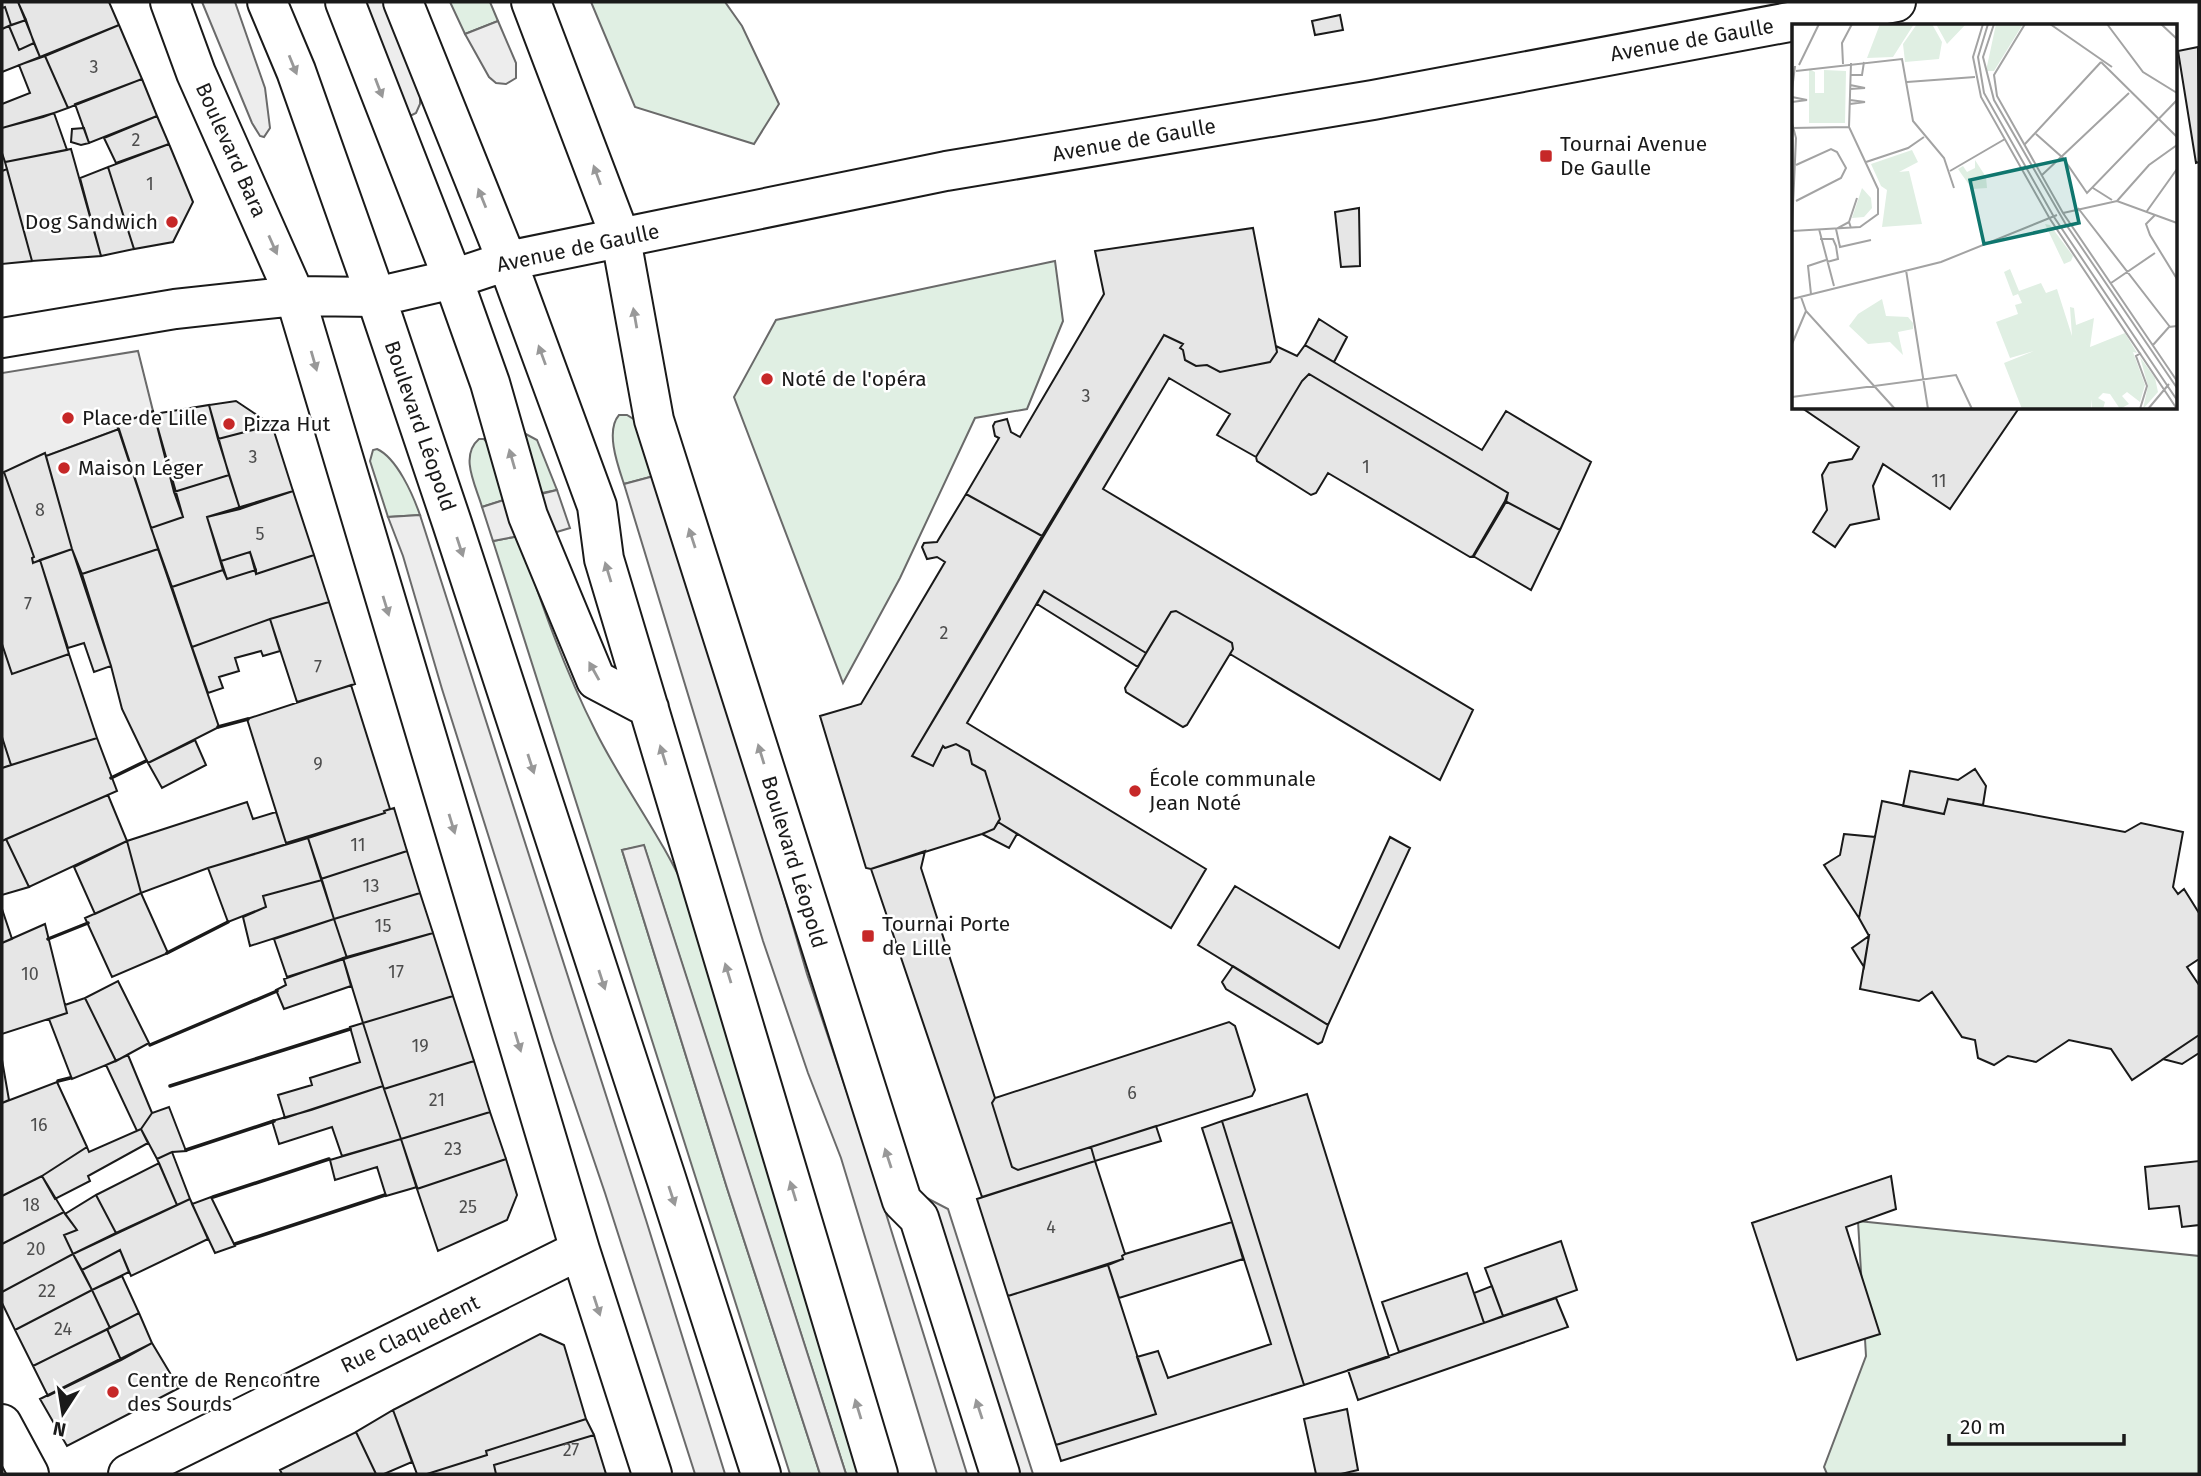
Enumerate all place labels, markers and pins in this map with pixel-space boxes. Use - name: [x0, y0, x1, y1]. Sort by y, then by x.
- place label: Tournai Avenue De Gaulle: [1560, 131, 1707, 181]
- marker: Tournai Avenue De Gaulle: [1538, 148, 1554, 164]
- place label: Dog Sandwich: [25, 209, 158, 235]
- marker: Dog Sandwich: [164, 214, 180, 230]
- place label: Noté de l'opéra: [781, 366, 927, 392]
- marker: Noté de l'opéra: [759, 371, 775, 387]
- place label: Place de Lille: [82, 405, 208, 431]
- marker: Place de Lille: [60, 410, 76, 426]
- place label: Pizza Hut: [243, 411, 331, 437]
- marker: Pizza Hut: [221, 416, 237, 432]
- place label: Maison Léger: [78, 455, 203, 481]
- marker: Maison Léger: [56, 460, 72, 476]
- place label: École communale Jean Noté: [1149, 766, 1316, 816]
- marker: École communale Jean Noté: [1127, 783, 1143, 799]
- place label: Tournai Porte de Lille: [882, 911, 1010, 961]
- marker: Tournai Porte de Lille: [860, 928, 876, 944]
- place label: Centre de Rencontre des Sourds: [127, 1367, 321, 1417]
- marker: Centre de Rencontre des Sourds: [105, 1384, 121, 1400]

